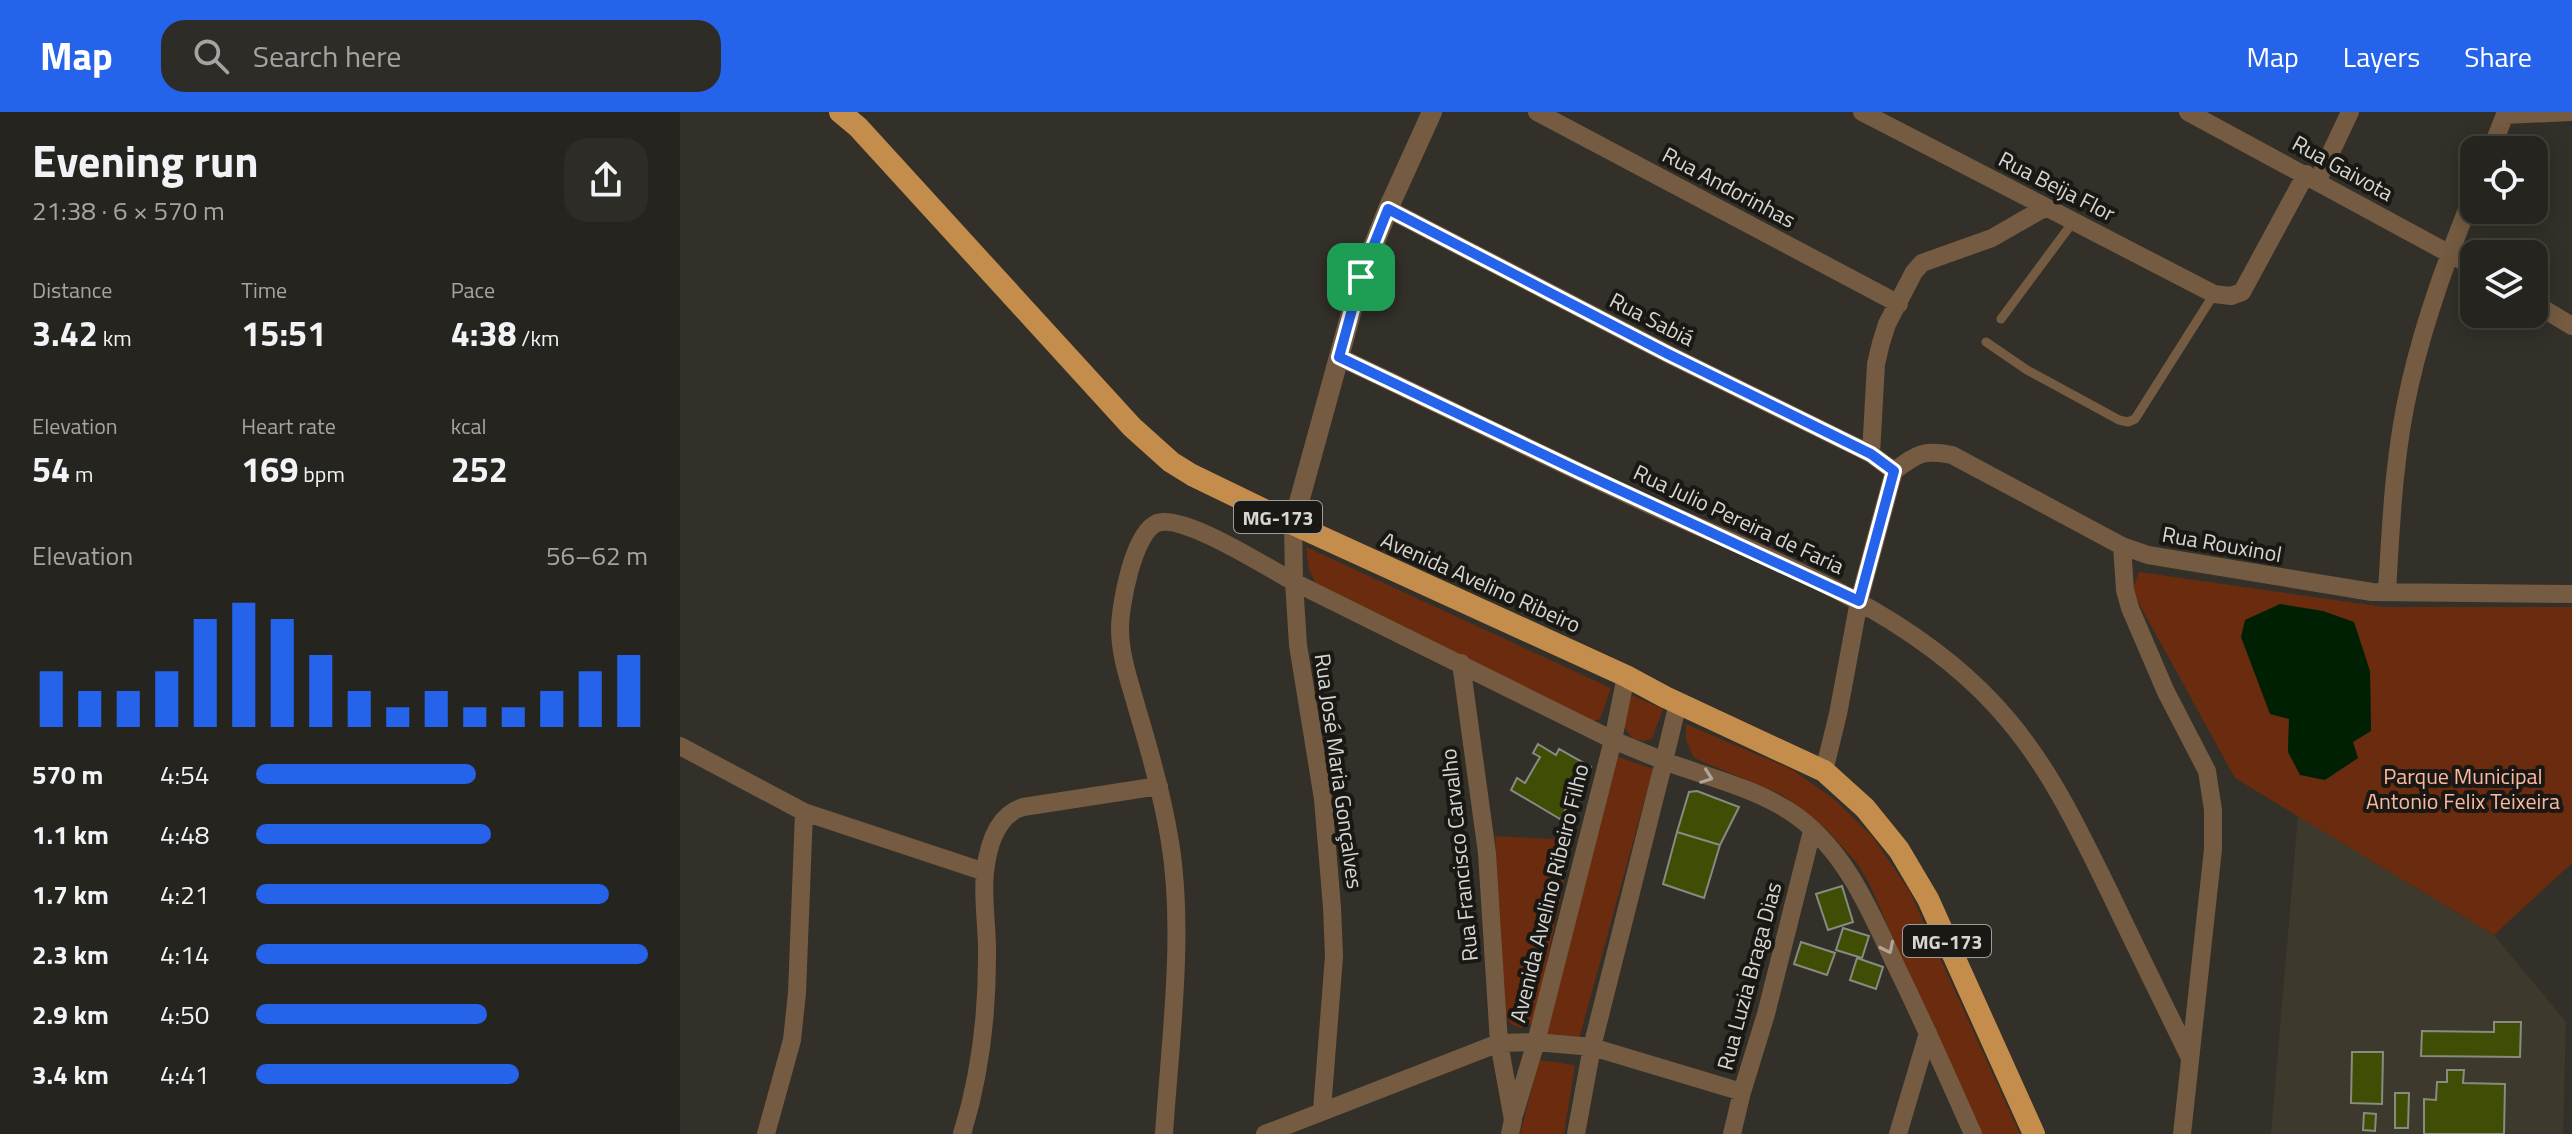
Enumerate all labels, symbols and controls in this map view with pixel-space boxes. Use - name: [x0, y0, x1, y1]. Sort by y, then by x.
- search box: [161, 20, 721, 92]
- text: Map: [40, 27, 113, 85]
- text: Search here: [253, 33, 402, 79]
- icon: search: [189, 34, 233, 78]
- text: Map: [2246, 35, 2299, 78]
- text: Layers: [2343, 35, 2420, 78]
- text: Share: [2464, 35, 2532, 78]
- street label: Rua Gaivota: [2286, 126, 2400, 210]
- text: Evening run: [32, 127, 259, 194]
- map controls: [2460, 136, 2548, 328]
- button: locate: [2460, 136, 2548, 224]
- button: share: [564, 138, 648, 222]
- street label: Rua Andorinhas: [1656, 138, 1802, 236]
- street label: Rua Beija Flor: [1993, 142, 2122, 230]
- text: 21:38 · 6 × 570 m: [32, 191, 225, 230]
- button: layers: [2460, 240, 2548, 328]
- pin: [1327, 243, 1395, 311]
- icon: arrive: [1339, 255, 1383, 299]
- text: Distance: [32, 273, 112, 307]
- text: Time: [241, 273, 287, 307]
- text: Pace: [451, 273, 495, 307]
- street label: Rua Sabiá: [1604, 283, 1700, 355]
- text: 3.42: [32, 307, 98, 359]
- text: 15:51: [241, 307, 326, 359]
- text: 4:38: [451, 307, 516, 359]
- text: km: [98, 321, 132, 355]
- text: /km: [516, 321, 559, 355]
- text: Elevation: [32, 409, 118, 443]
- text: Heart rate: [241, 409, 336, 443]
- text: kcal: [451, 409, 487, 443]
- text: 54: [32, 443, 70, 495]
- text: 169: [241, 443, 298, 495]
- text: 252: [451, 443, 508, 495]
- street label: Rua Julio Pereira de Faria: [1628, 455, 1850, 583]
- text: m: [70, 457, 93, 491]
- text: bpm: [298, 457, 345, 491]
- road number: MG-173: [1234, 501, 1322, 533]
- street label: Rua Rouxinol: [2159, 517, 2285, 571]
- street label: Avenida Avelino Ribeiro: [1376, 523, 1586, 641]
- text: Elevation: [32, 536, 133, 575]
- text: 56–62 m: [546, 536, 648, 575]
- street label: Rua José Maria Gonçalves: [1306, 651, 1372, 891]
- street label: Rua Francisco Carvalho: [1431, 747, 1487, 963]
- text: 570 m: [32, 755, 103, 794]
- text: 4:54: [160, 755, 209, 794]
- park label: Parque Municipal Antonio Felix Teixeira: [2366, 759, 2560, 818]
- street label: Avenida Avelino Ribeiro Filho: [1500, 760, 1598, 1026]
- one-way arrow: [1699, 767, 1713, 784]
- text: 1.1 km: [32, 815, 109, 854]
- text: 4:48: [160, 815, 209, 854]
- text: 1.7 km: [32, 875, 109, 914]
- text: 4:21: [160, 875, 209, 914]
- street label: Rua Luzia Braga Dias: [1708, 878, 1790, 1074]
- road number: MG-173: [1903, 925, 1991, 957]
- text: 2.3 km: [32, 935, 109, 974]
- text: 4:14: [160, 935, 209, 974]
- one-way arrow: [1878, 939, 1894, 954]
- text: 2.9 km: [32, 995, 109, 1034]
- text: 4:50: [160, 995, 209, 1034]
- text: 3.4 km: [32, 1055, 109, 1094]
- text: 4:41: [160, 1055, 209, 1094]

